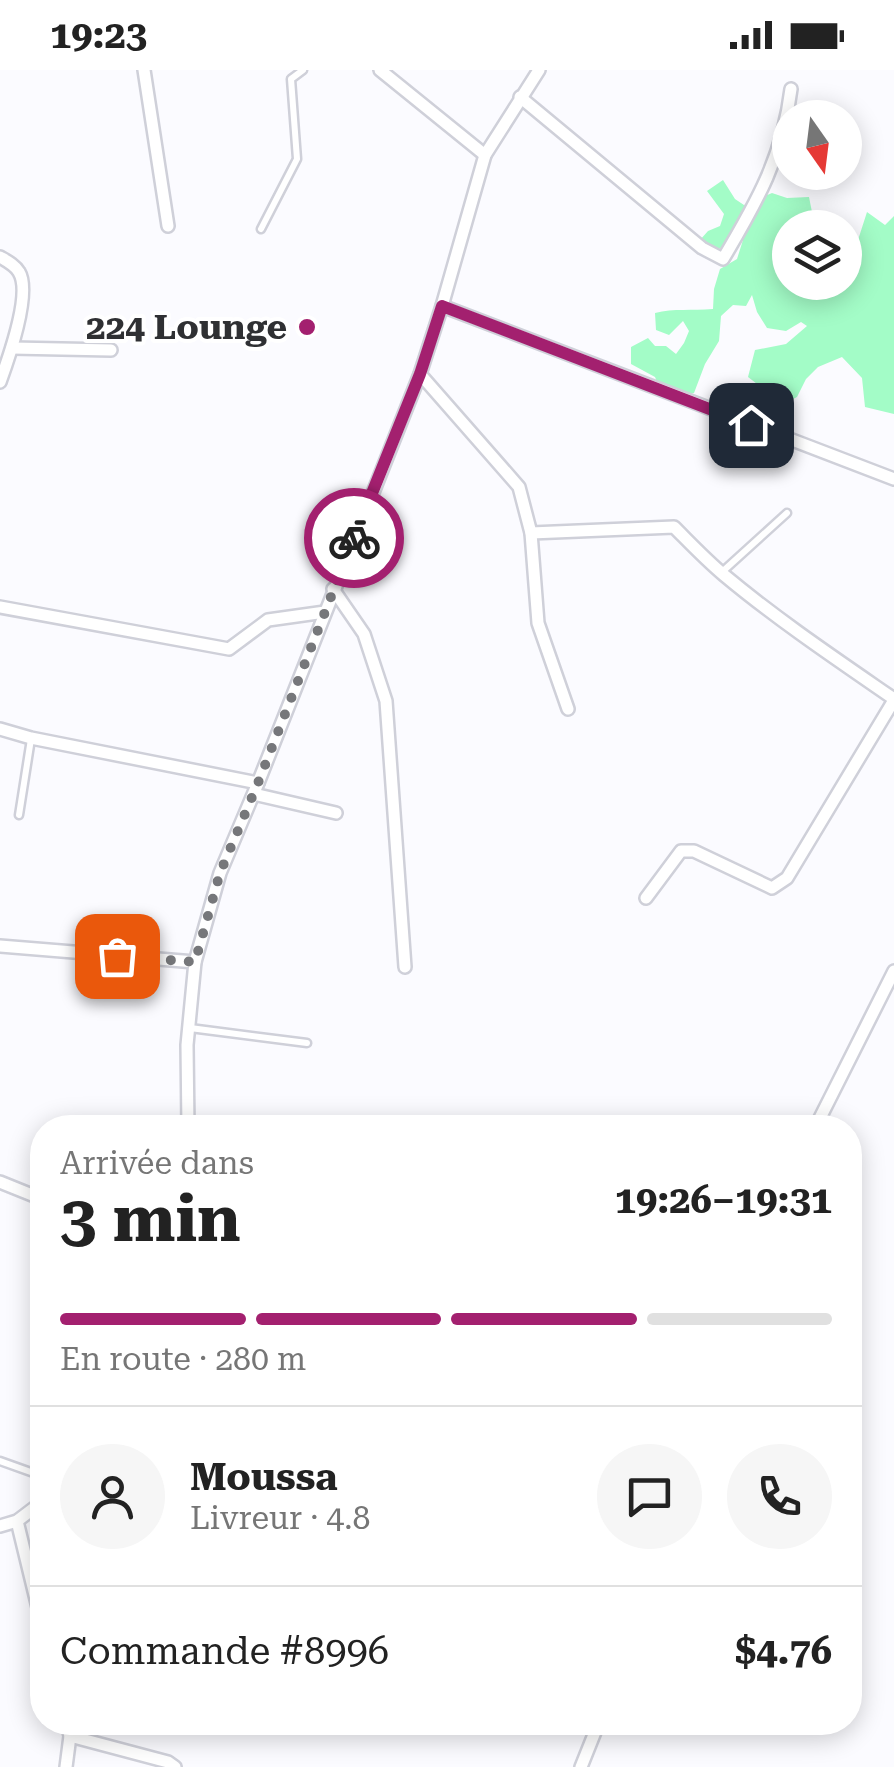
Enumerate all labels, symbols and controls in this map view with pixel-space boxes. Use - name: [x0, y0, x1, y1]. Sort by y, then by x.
- text: 19:23: [50, 13, 147, 57]
- north arrow: [772, 100, 862, 190]
- map controls: [772, 100, 862, 300]
- button: layers: [772, 210, 862, 300]
- place label: 224 Lounge: [86, 307, 287, 348]
- marker: 224 Lounge: [296, 316, 318, 338]
- pin: [709, 383, 794, 468]
- icon: home: [724, 398, 779, 453]
- courier: [304, 488, 404, 588]
- icon: bike: [327, 511, 382, 566]
- pin: [75, 914, 160, 999]
- icon: bag: [90, 929, 145, 984]
- text: Arrivée dans: [60, 1144, 254, 1182]
- text: 19:26–19:31: [615, 1178, 832, 1222]
- text: 3 min: [60, 1181, 241, 1257]
- text: En route · 280 m: [60, 1340, 306, 1378]
- button: person: [60, 1444, 165, 1549]
- button: chat: [597, 1444, 702, 1549]
- button: phone: [727, 1444, 832, 1549]
- text: Moussa: [190, 1455, 338, 1499]
- text: Livreur · 4.8: [190, 1499, 370, 1537]
- text: Commande #8996: [60, 1629, 389, 1673]
- text: $4.76: [735, 1629, 832, 1673]

